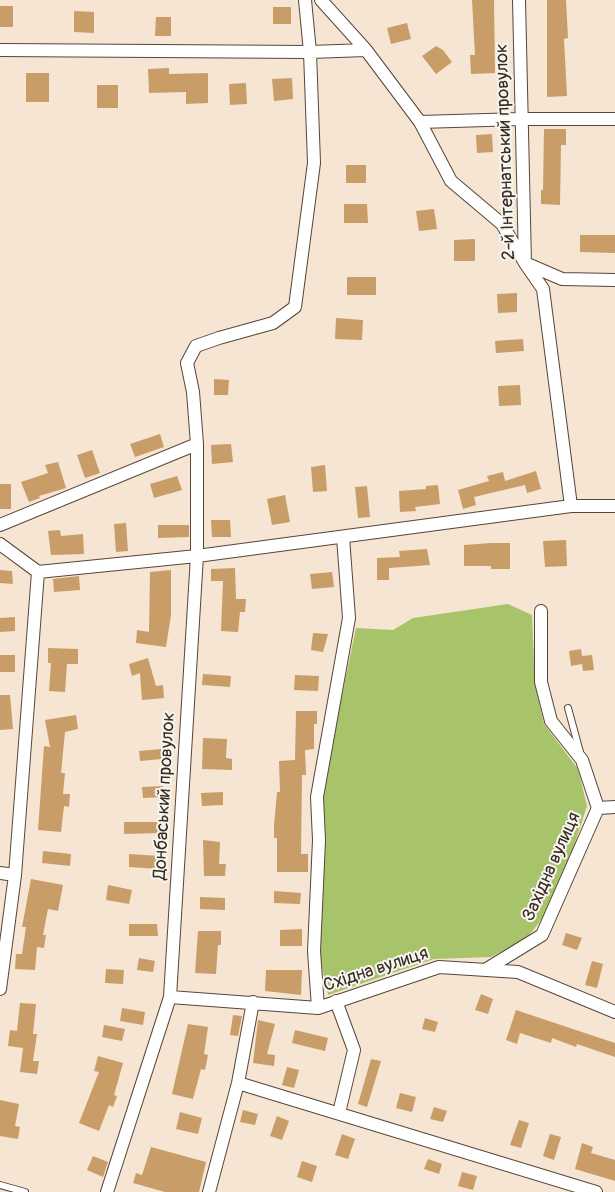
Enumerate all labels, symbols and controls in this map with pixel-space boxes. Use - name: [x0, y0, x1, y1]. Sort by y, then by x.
- street label: 2-й Інтернатський провулок: [491, 43, 521, 261]
- street label: Донбаський провулок: [150, 712, 180, 880]
- street label: Західна вулиця: [518, 809, 586, 925]
- street label: Східна вулиця: [321, 943, 431, 997]

